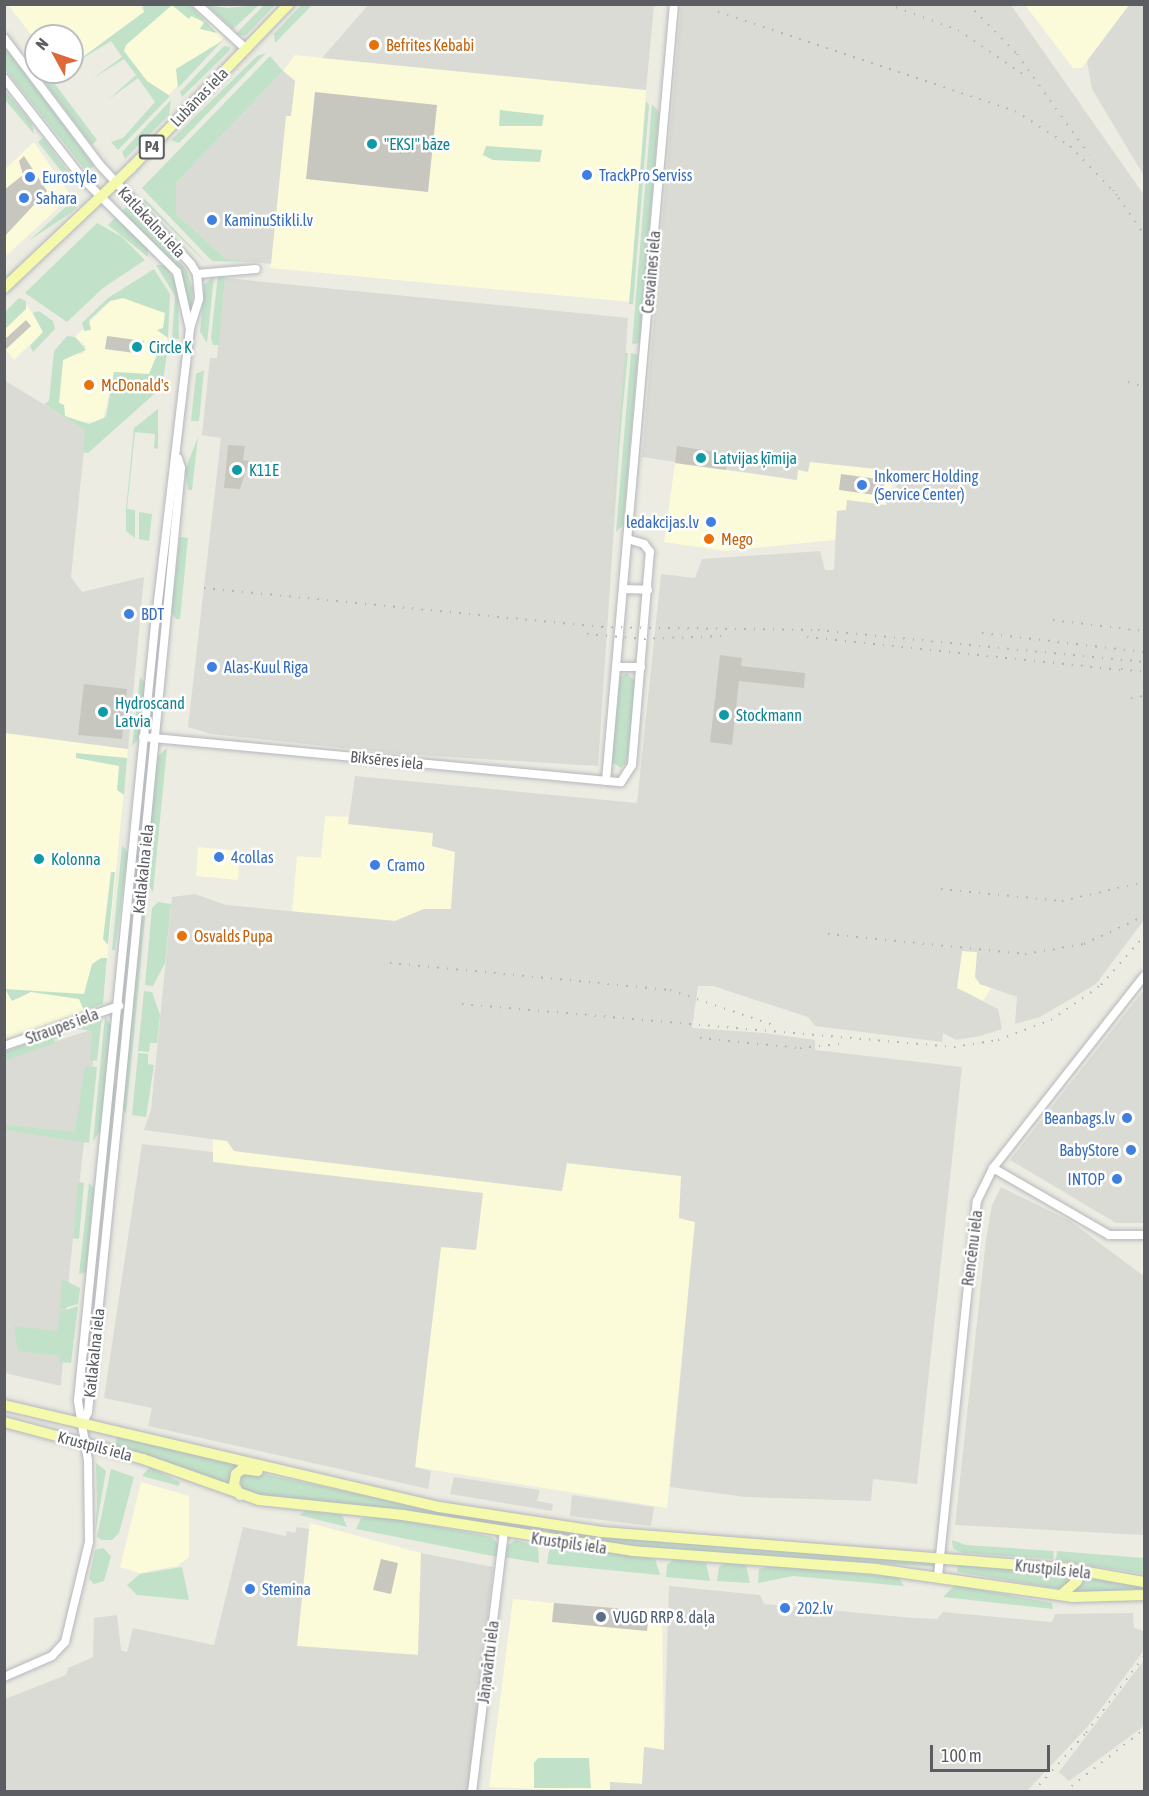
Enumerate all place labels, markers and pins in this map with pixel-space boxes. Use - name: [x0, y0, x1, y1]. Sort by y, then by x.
- place label: Befrites Kebabi: [386, 35, 474, 55]
- marker: Befrites Kebabi: [367, 38, 381, 52]
- place label: "EKSI" bāze: [384, 134, 450, 154]
- marker: "EKSI" bāze: [365, 137, 379, 151]
- place label: TrackPro Serviss: [599, 165, 692, 185]
- place label: Eurostyle: [42, 167, 97, 187]
- marker: TrackPro Serviss: [580, 168, 594, 182]
- marker: Eurostyle: [23, 170, 37, 184]
- place label: Sahara: [36, 188, 77, 208]
- marker: Sahara: [17, 191, 31, 205]
- place label: KaminuStikli.lv: [224, 210, 313, 230]
- marker: KaminuStikli.lv: [205, 213, 219, 227]
- place label: Circle K: [149, 337, 192, 357]
- marker: Circle K: [130, 340, 144, 354]
- place label: McDonald's: [101, 375, 169, 395]
- marker: McDonald's: [82, 378, 96, 392]
- place label: Latvijas ķīmija: [713, 448, 797, 468]
- marker: Latvijas ķīmija: [694, 451, 708, 465]
- place label: K11E: [249, 460, 279, 480]
- marker: K11E: [230, 463, 244, 477]
- place label: Inkomerc Holding (Service Center): [874, 466, 978, 504]
- marker: Inkomerc Holding (Service Center): [855, 478, 869, 492]
- place label: ledakcijas.lv: [626, 512, 699, 532]
- marker: ledakcijas.lv: [704, 515, 718, 529]
- place label: Mego: [721, 529, 753, 549]
- marker: Mego: [702, 532, 716, 546]
- place label: BDT: [141, 604, 164, 624]
- marker: BDT: [122, 607, 136, 621]
- place label: Alas-Kuul Riga: [224, 657, 308, 677]
- marker: Alas-Kuul Riga: [205, 660, 219, 674]
- place label: Hydroscand Latvia: [115, 693, 185, 731]
- marker: Hydroscand Latvia: [96, 705, 110, 719]
- place label: Stockmann: [736, 705, 802, 725]
- marker: Stockmann: [717, 708, 731, 722]
- place label: 4collas: [231, 847, 274, 867]
- place label: Kolonna: [51, 849, 101, 869]
- marker: 4collas: [212, 850, 226, 864]
- marker: Kolonna: [32, 852, 46, 866]
- place label: Cramo: [387, 855, 425, 875]
- marker: Cramo: [368, 858, 382, 872]
- place label: Osvalds Pupa: [194, 926, 273, 946]
- marker: Osvalds Pupa: [175, 929, 189, 943]
- place label: Beanbags.lv: [1044, 1108, 1115, 1128]
- marker: Beanbags.lv: [1120, 1111, 1134, 1125]
- place label: BabyStore: [1059, 1140, 1119, 1160]
- marker: BabyStore: [1124, 1143, 1138, 1157]
- place label: INTOP: [1068, 1169, 1105, 1189]
- marker: INTOP: [1110, 1172, 1124, 1186]
- place label: Stemina: [262, 1579, 311, 1599]
- marker: Stemina: [243, 1582, 257, 1596]
- place label: 202.lv: [797, 1598, 833, 1618]
- marker: 202.lv: [778, 1601, 792, 1615]
- place label: VUGD RRP 8. daļa: [613, 1607, 715, 1627]
- marker: VUGD RRP 8. daļa: [594, 1610, 608, 1624]

